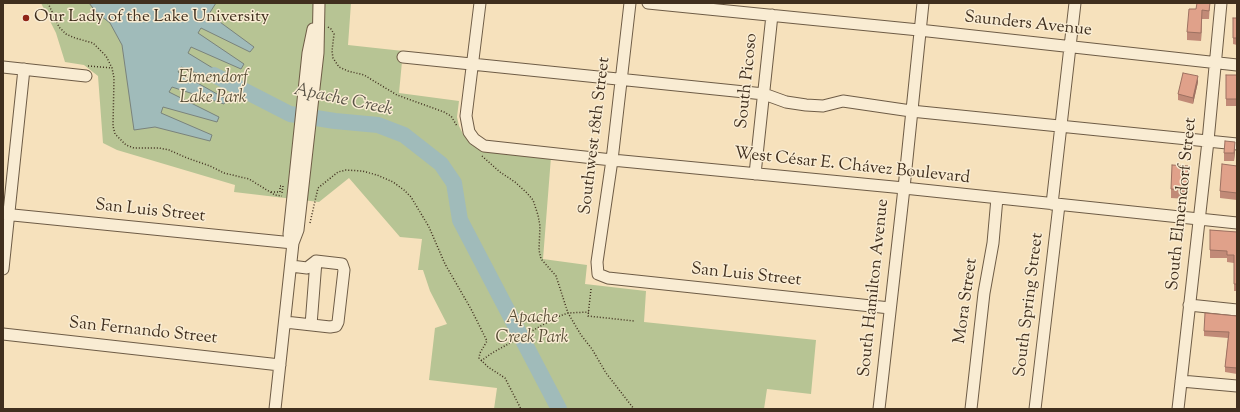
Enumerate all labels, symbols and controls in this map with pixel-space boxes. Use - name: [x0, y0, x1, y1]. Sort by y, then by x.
- place label: Our Lady of the Lake University: [34, 8, 269, 28]
- street label: Saunders Avenue: [963, 8, 1093, 42]
- marker: Our Lady of the Lake University: [21, 13, 31, 23]
- street label: South Picoso: [733, 32, 763, 130]
- street label: Southwest 18th Street: [576, 56, 616, 216]
- park label: Elmendorf Lake Park: [178, 69, 248, 109]
- water label: Apache Creek: [292, 80, 394, 122]
- street label: South Elmendorf Street: [1164, 116, 1202, 292]
- street label: West César E. Chávez Boulevard: [733, 144, 971, 190]
- street label: San Luis Street: [94, 196, 206, 228]
- street label: South Hamilton Avenue: [856, 198, 894, 378]
- street label: South Spring Street: [1011, 232, 1049, 378]
- street label: Mora Street: [951, 257, 983, 345]
- street label: San Luis Street: [690, 260, 802, 292]
- park label: Apache Creek Park: [495, 309, 569, 349]
- street label: San Fernando Street: [68, 314, 218, 350]

